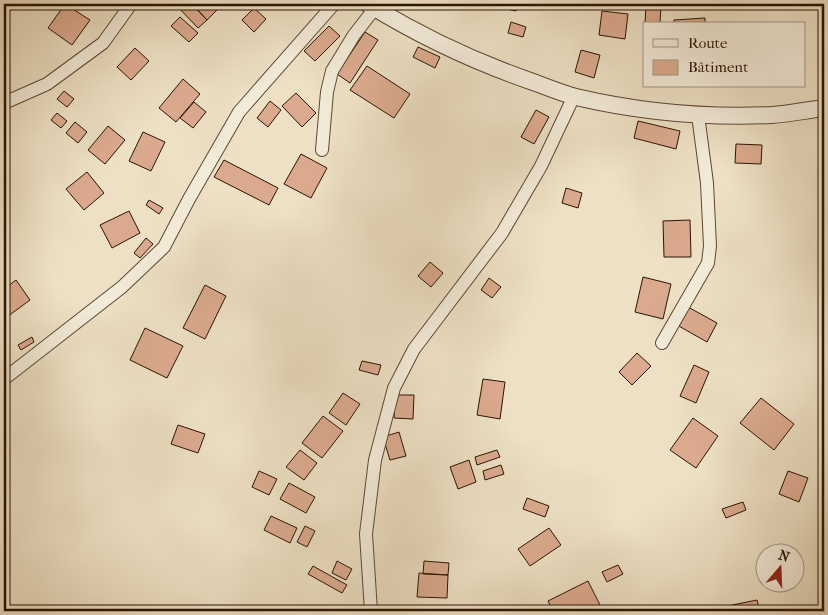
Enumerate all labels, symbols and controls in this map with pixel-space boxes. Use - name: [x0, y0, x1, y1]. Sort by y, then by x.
- legend: [643, 22, 806, 88]
- text: Route: [688, 34, 728, 52]
- text: Bâtiment: [688, 58, 749, 76]
- north arrow: [756, 542, 806, 592]
- text: N: [776, 546, 792, 566]

